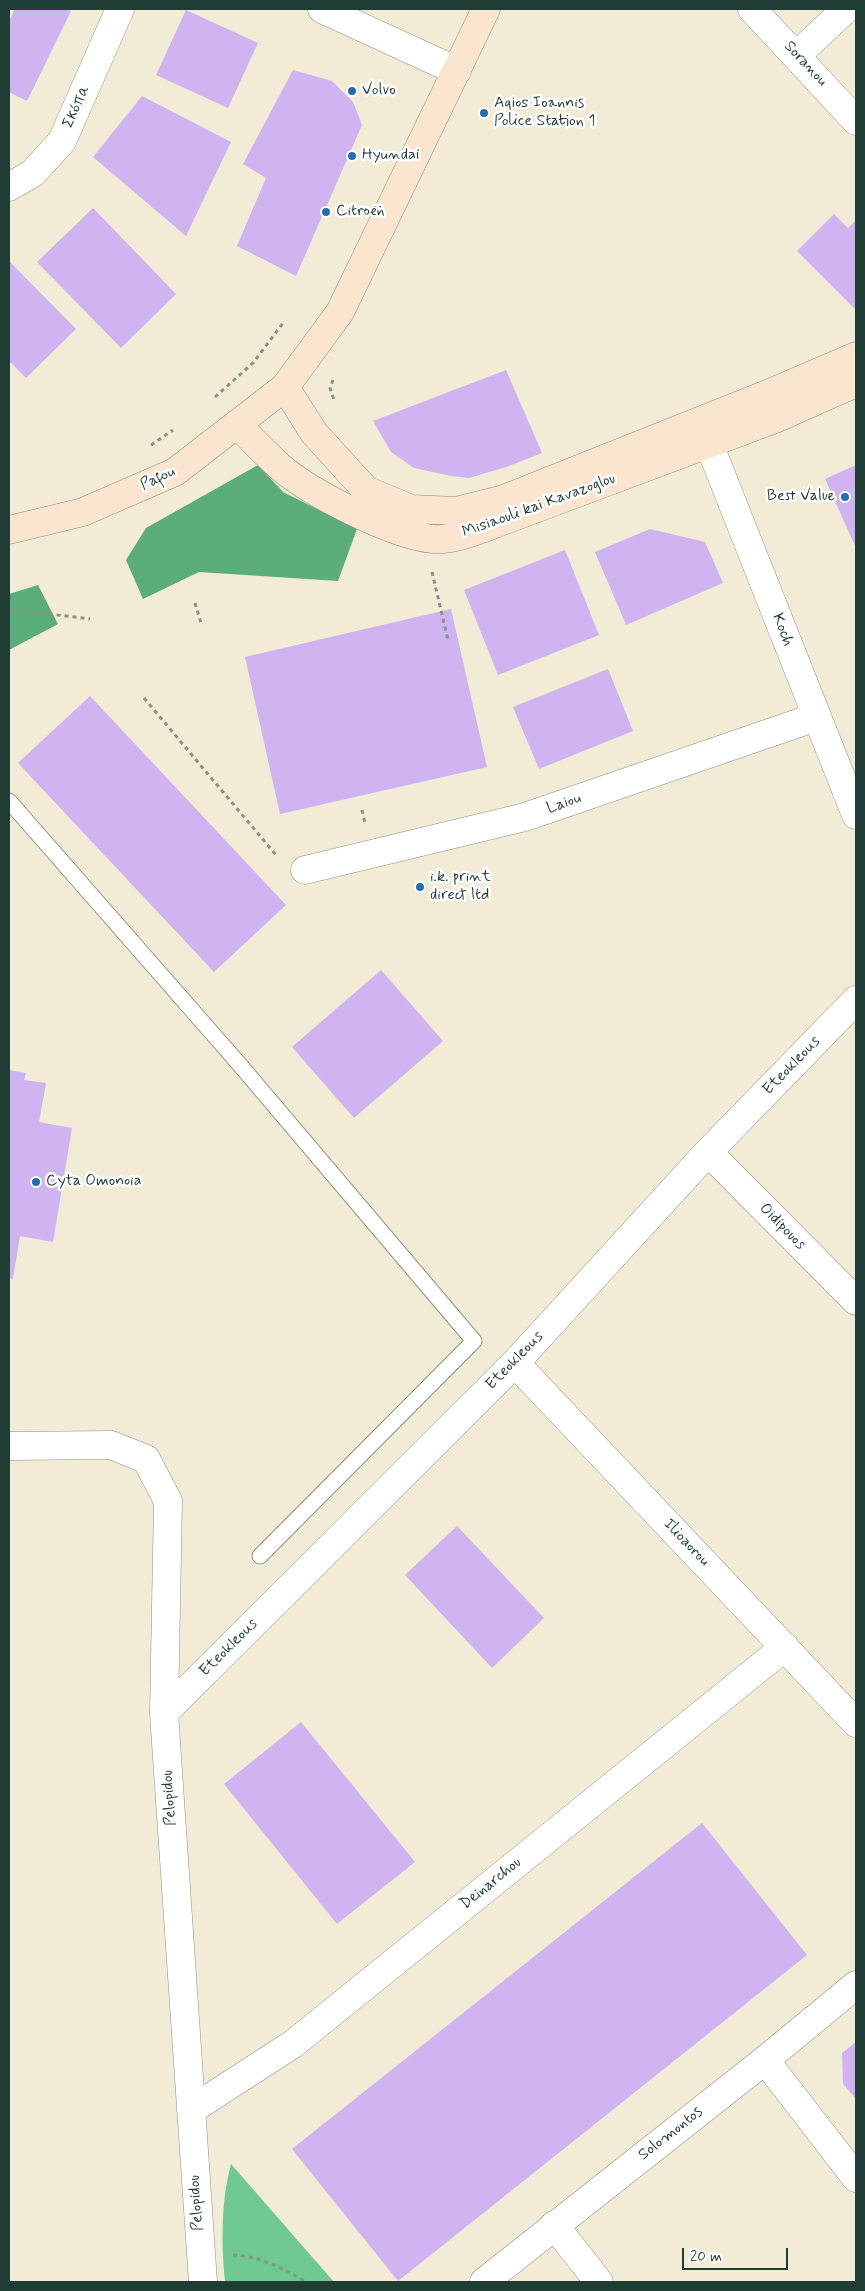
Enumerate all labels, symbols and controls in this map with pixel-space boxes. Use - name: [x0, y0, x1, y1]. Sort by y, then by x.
- street label: Soranou: [779, 37, 831, 91]
- place label: Volvo: [362, 81, 396, 101]
- street label: Σκόπα: [59, 83, 95, 131]
- marker: Volvo: [346, 85, 358, 97]
- place label: Agios Ioannis Police Station 1: [494, 94, 595, 132]
- marker: Agios Ioannis Police Station 1: [478, 107, 490, 119]
- place label: Hyundai: [362, 146, 420, 166]
- marker: Hyundai: [346, 150, 358, 162]
- place label: Citroën: [336, 202, 385, 222]
- marker: Citroën: [320, 206, 332, 218]
- street label: Pafou: [137, 463, 179, 495]
- street label: Misiaouli kai Kavazoglou: [460, 469, 618, 543]
- place label: Best Value: [767, 487, 835, 507]
- marker: Best Value: [839, 491, 851, 503]
- street label: Koch: [767, 611, 797, 649]
- street label: Laiou: [544, 789, 584, 819]
- place label: i.k. print direct ltd: [430, 868, 491, 906]
- marker: i.k. print direct ltd: [414, 881, 426, 893]
- street label: Eteokleous: [759, 1032, 825, 1100]
- place label: Cyta Omonoia: [46, 1172, 142, 1192]
- marker: Cyta Omonoia: [30, 1176, 42, 1188]
- street label: Oidipouos: [755, 1200, 809, 1254]
- street label: Eteokleous: [482, 1327, 548, 1395]
- street label: Ilioaorou: [659, 1515, 713, 1571]
- street label: Eteokleous: [196, 1615, 262, 1681]
- street label: Pelopidou: [158, 1769, 182, 1827]
- street label: Deinarchou: [457, 1854, 525, 1914]
- street label: Solomontos: [635, 2103, 707, 2165]
- street label: Pelopidou: [185, 2174, 209, 2232]
- scale bar: [685, 2238, 791, 2270]
- text: 20 m: [690, 2247, 722, 2267]

